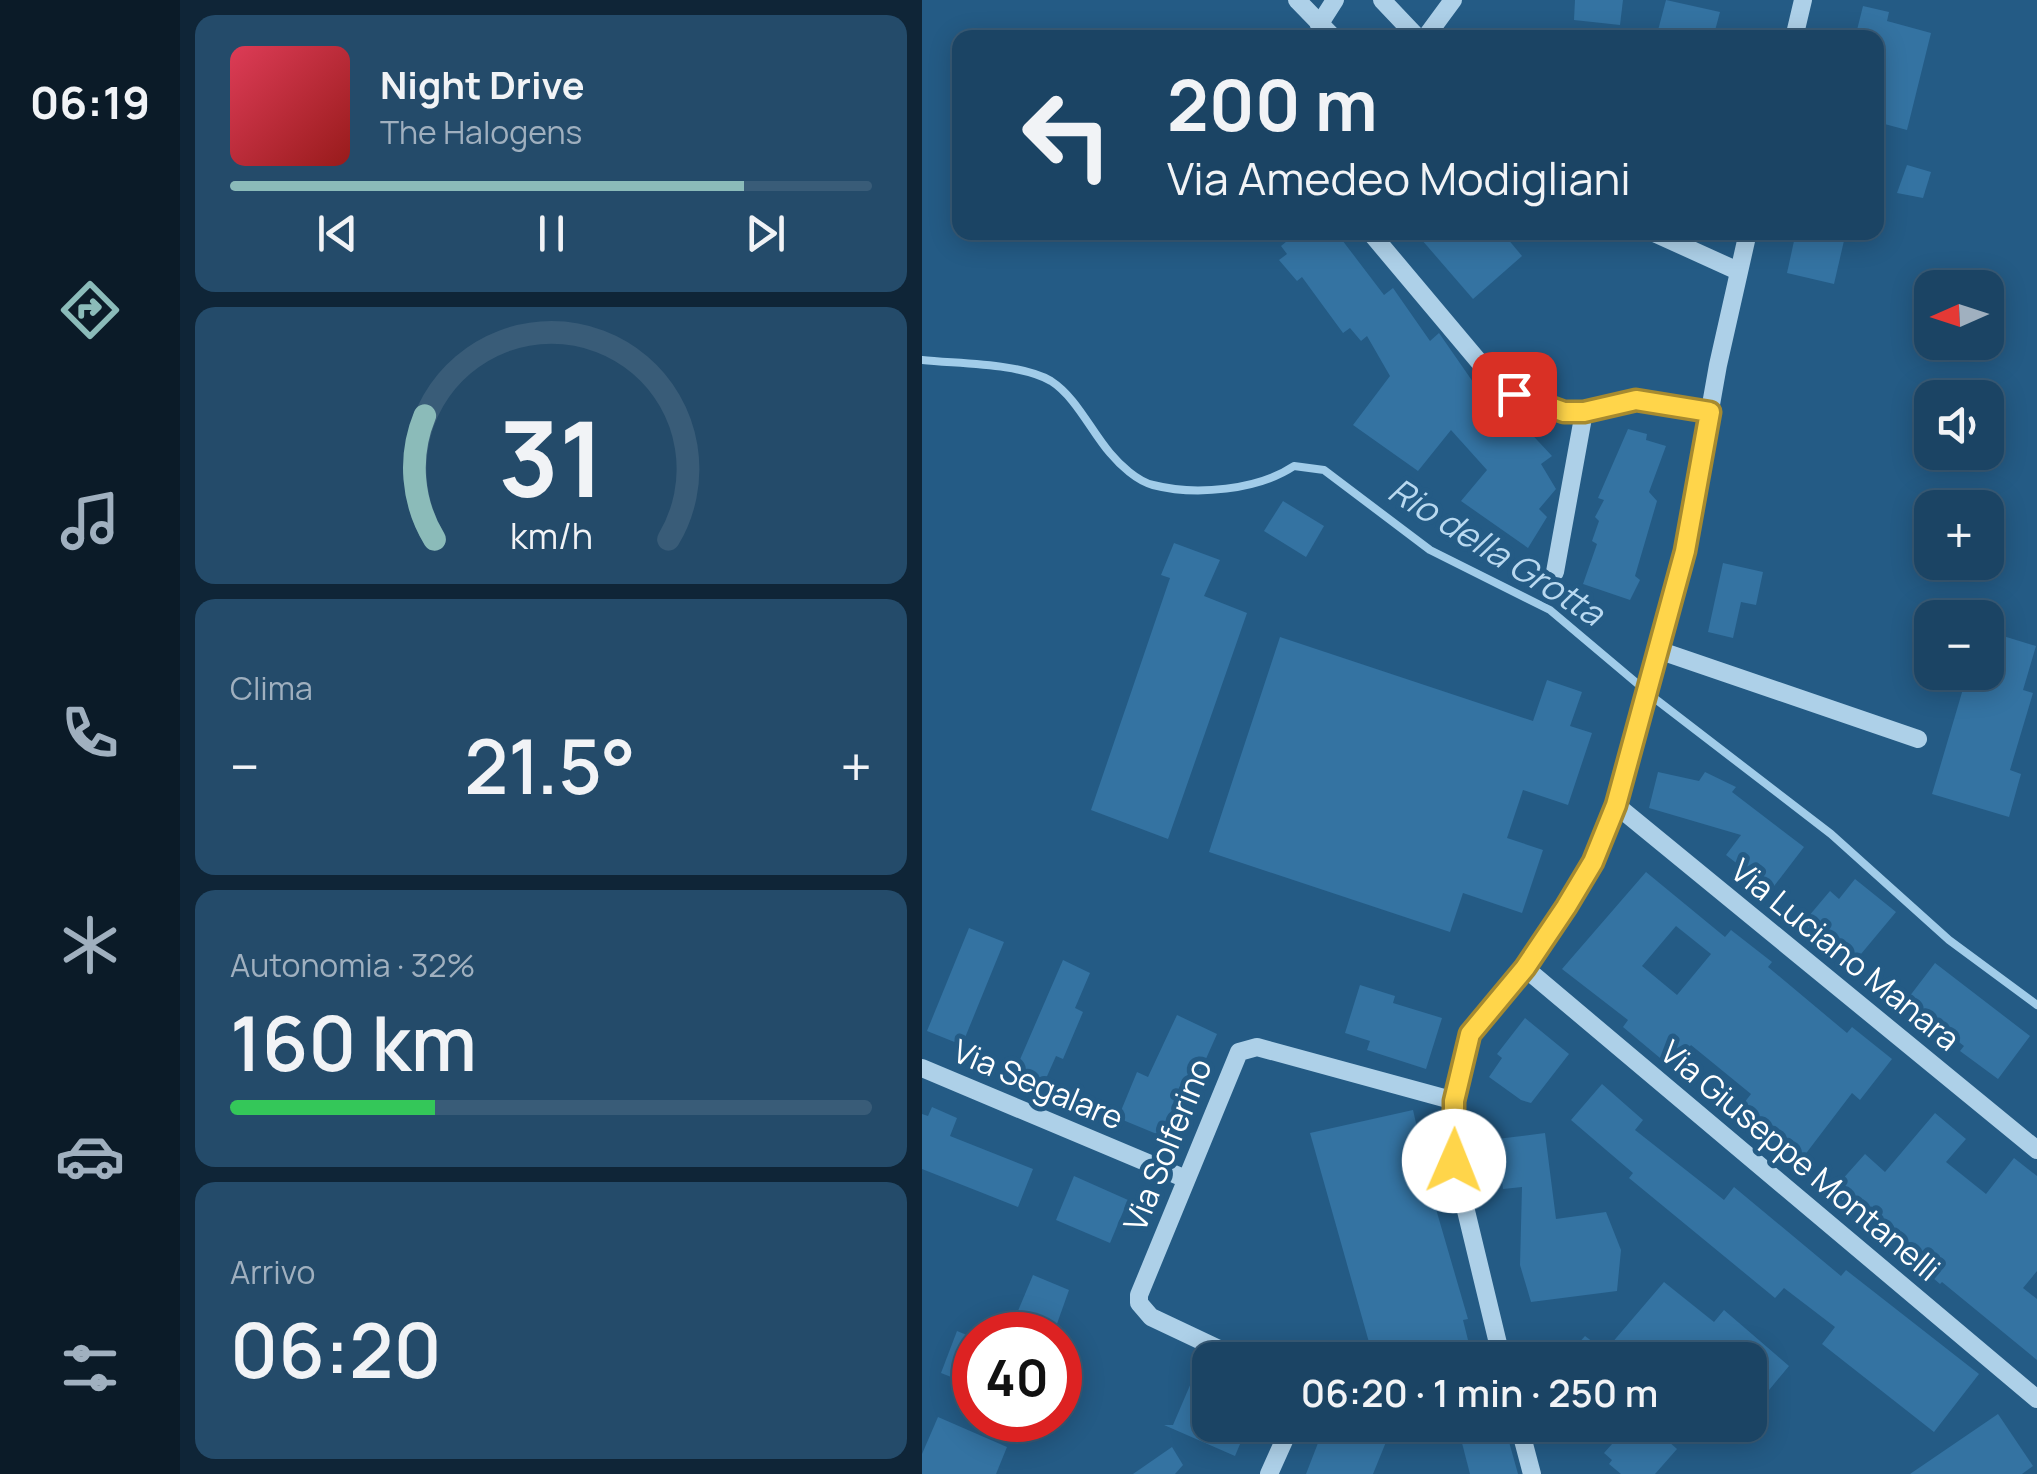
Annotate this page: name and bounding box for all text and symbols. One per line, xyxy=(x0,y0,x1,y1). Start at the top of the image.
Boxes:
text: 200 m xyxy=(1167,56,1378,152)
text: Night Drive xyxy=(380,58,585,110)
icon: left xyxy=(1002,70,1132,200)
text: 06:19 xyxy=(30,71,150,133)
text: The Halogens xyxy=(380,110,582,154)
text: Via Amedeo Modigliani xyxy=(1167,147,1631,209)
icon: previous xyxy=(310,206,365,261)
icon: pause xyxy=(524,206,579,261)
icon: next xyxy=(738,206,793,261)
north arrow xyxy=(1914,270,2004,360)
map controls xyxy=(1914,270,2004,690)
icon: directions xyxy=(55,275,125,345)
pin xyxy=(1472,352,1557,437)
icon: arrive xyxy=(1487,367,1542,422)
button: sound xyxy=(1914,380,2004,470)
text: 31 xyxy=(498,386,604,528)
water label: Rio della Grotta xyxy=(1380,466,1614,637)
icon: music xyxy=(55,486,125,556)
button: + xyxy=(1914,490,2004,580)
text: km/h xyxy=(509,511,593,560)
button: − xyxy=(1914,600,2004,690)
text: Clima xyxy=(230,666,313,710)
icon: phone xyxy=(55,698,125,768)
text: 21.5° xyxy=(464,714,636,817)
text: − xyxy=(230,728,260,804)
text: + xyxy=(840,728,872,804)
street label: Via Luciano Manara xyxy=(1722,848,1969,1060)
icon: climate xyxy=(55,910,125,980)
text: Autonomia · 32% xyxy=(230,943,475,987)
text: 160 km xyxy=(230,991,477,1094)
street label: Via Segalare xyxy=(947,1029,1130,1140)
street label: Via Giuseppe Montanelli xyxy=(1651,1030,1950,1290)
street label: Via Solferino xyxy=(1112,1052,1222,1238)
position arrow xyxy=(1402,1109,1506,1213)
icon: car xyxy=(55,1121,125,1191)
text: Arrivo xyxy=(230,1250,315,1294)
text: 06:20 xyxy=(230,1298,442,1401)
speed limit sign: 40 xyxy=(952,1312,1082,1442)
icon: filters xyxy=(55,1333,125,1403)
text: 06:20 · 1 min · 250 m xyxy=(1301,1366,1658,1418)

